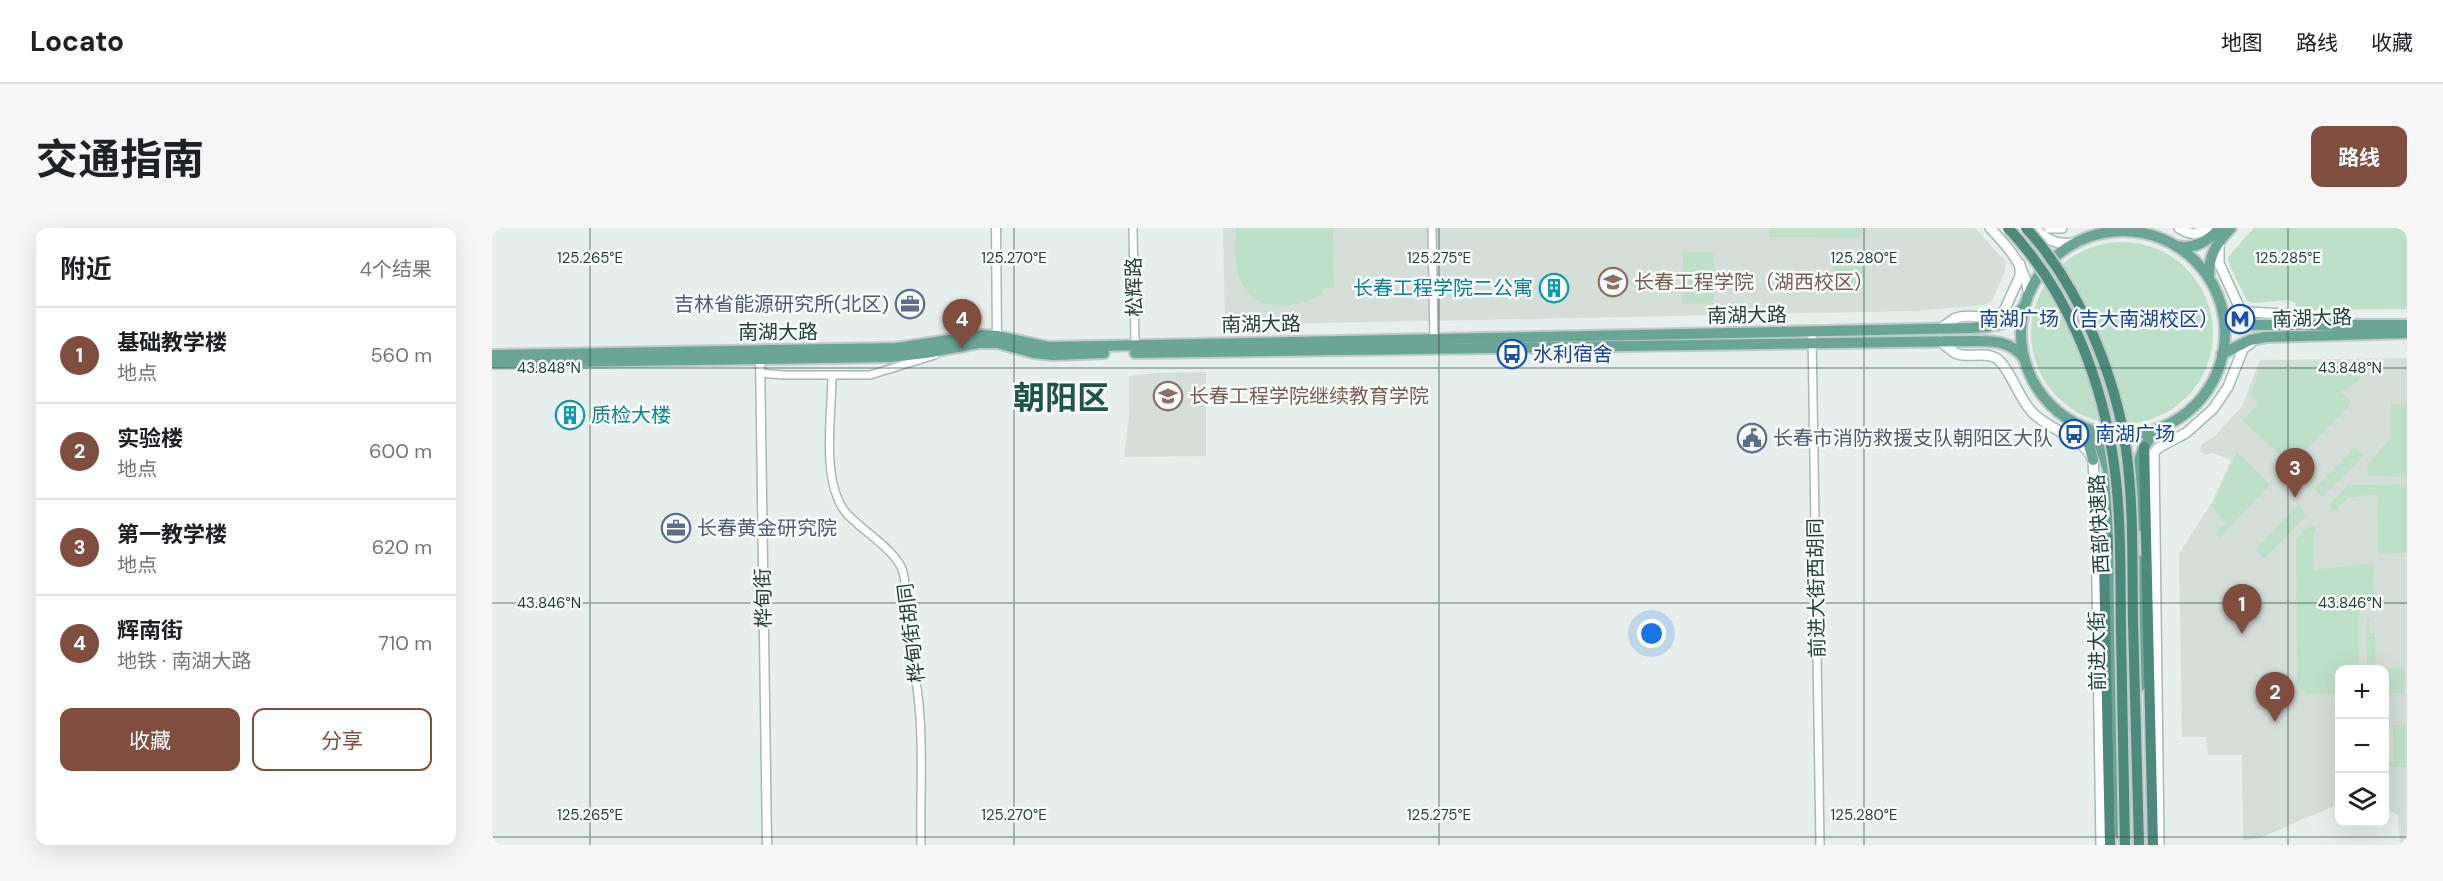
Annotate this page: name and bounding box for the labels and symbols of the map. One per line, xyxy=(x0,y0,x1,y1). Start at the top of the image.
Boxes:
text: 125.265°E xyxy=(557,248,623,268)
text: 125.270°E xyxy=(981,248,1047,268)
text: 125.275°E xyxy=(1407,248,1471,268)
text: 125.280°E xyxy=(1831,248,1897,268)
text: 125.285°E xyxy=(2255,248,2321,268)
street label: 松辉路 xyxy=(1120,257,1148,317)
school or university icon: 长春工程学院（湖西校区） xyxy=(1597,266,1629,298)
place label: 长春工程学院（湖西校区） xyxy=(1634,269,1874,295)
building icon: 长春工程学院二公寓 xyxy=(1538,272,1570,304)
place label: 长春工程学院二公寓 xyxy=(1353,275,1533,301)
office icon: 吉林省能源研究所(北区) xyxy=(894,288,926,320)
place label: 吉林省能源研究所(北区) xyxy=(674,291,889,317)
pin: 4 xyxy=(942,300,982,349)
street label: 南湖大路 xyxy=(1707,301,1787,329)
metro station icon: 南湖广场（吉大南湖校区） xyxy=(2224,303,2256,335)
street label: 南湖大路 xyxy=(2272,304,2352,332)
place label: 南湖广场（吉大南湖校区） xyxy=(1979,306,2219,332)
street label: 南湖大路 xyxy=(1221,310,1301,338)
street label: 南湖大路 xyxy=(738,319,818,345)
bus stop icon: 水利宿舍 xyxy=(1496,338,1528,370)
place label: 水利宿舍 xyxy=(1533,341,1613,367)
text: 43.848°N xyxy=(517,358,581,378)
text: 43.848°N xyxy=(2318,358,2382,378)
district label: 朝阳区 xyxy=(1013,377,1109,419)
school or university icon: 长春工程学院继续教育学院 xyxy=(1152,380,1184,412)
place label: 长春工程学院继续教育学院 xyxy=(1189,383,1429,409)
building icon: 质检大楼 xyxy=(554,399,586,431)
place label: 质检大楼 xyxy=(591,402,671,428)
bus stop icon: 南湖广场 xyxy=(2058,418,2090,450)
place label: 南湖广场 xyxy=(2095,421,2175,447)
public building icon: 长春市消防救援支队朝阳区大队 xyxy=(1736,422,1768,454)
place label: 长春市消防救援支队朝阳区大队 xyxy=(1773,425,2053,451)
pin: 3 xyxy=(2276,448,2314,498)
street label: 西部快速路 xyxy=(2083,473,2115,575)
office icon: 长春黄金研究院 xyxy=(660,512,692,544)
place label: 长春黄金研究院 xyxy=(697,515,837,541)
street label: 前进大街西胡同 xyxy=(1802,518,1830,658)
street label: 桦甸街 xyxy=(749,568,777,628)
street label: 桦甸街胡同 xyxy=(892,582,930,684)
pin: 1 xyxy=(2222,584,2262,634)
text: 43.846°N xyxy=(517,593,581,613)
text: 43.846°N xyxy=(2318,593,2382,613)
street label: 前进大街 xyxy=(2083,611,2111,691)
your location xyxy=(1637,619,1666,648)
pin: 2 xyxy=(2256,672,2294,722)
text: 125.265°E xyxy=(557,805,623,825)
text: 125.270°E xyxy=(981,805,1047,825)
text: 125.275°E xyxy=(1407,805,1471,825)
text: 125.280°E xyxy=(1831,805,1897,825)

